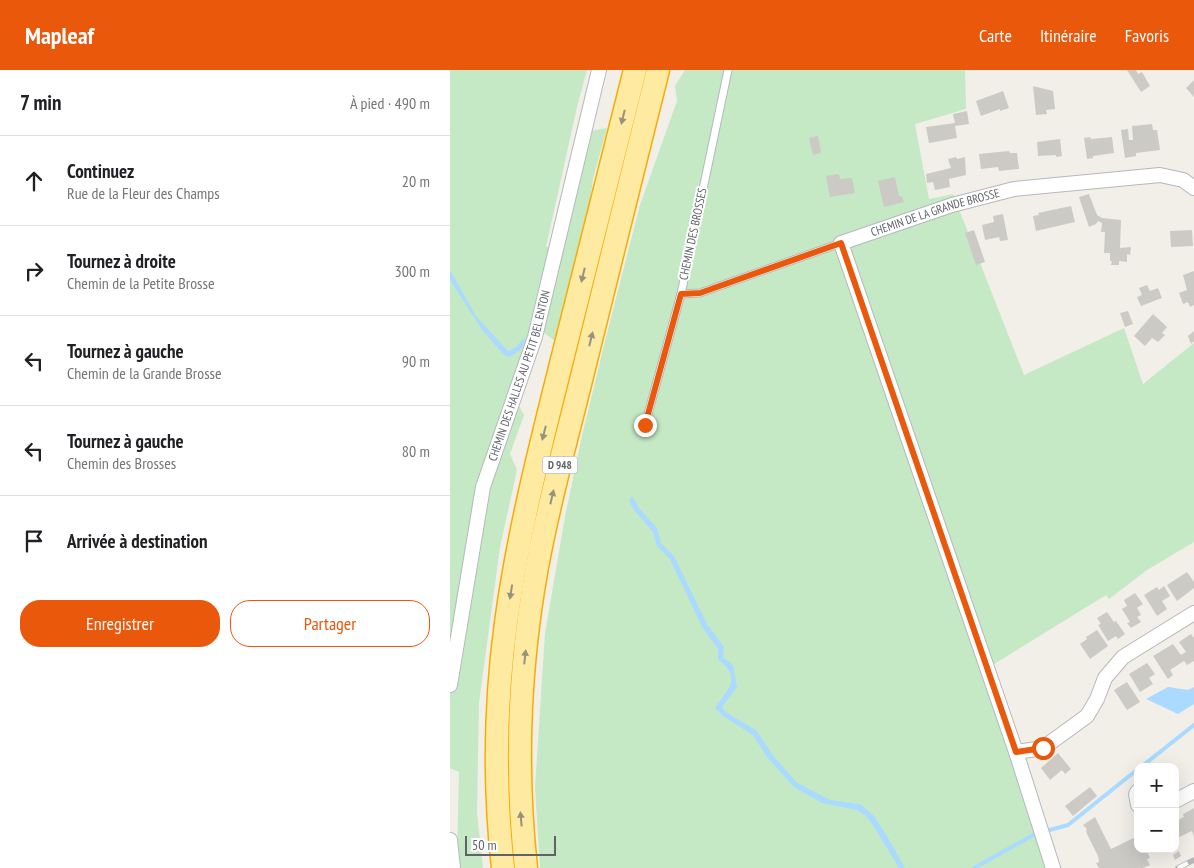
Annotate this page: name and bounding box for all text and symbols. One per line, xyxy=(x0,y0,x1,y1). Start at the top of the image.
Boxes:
text: Mapleaf xyxy=(25,20,94,51)
text: Carte xyxy=(979,24,1012,47)
text: Itinéraire xyxy=(1040,24,1097,47)
text: Favoris xyxy=(1125,24,1169,47)
text: 7 min xyxy=(20,89,62,116)
text: À pied · 490 m xyxy=(350,93,430,113)
one-way arrow xyxy=(619,110,627,125)
text: Continuez xyxy=(67,159,134,183)
icon: ahead xyxy=(20,167,48,195)
text: 20 m xyxy=(402,171,430,191)
text: Rue de la Fleur des Champs xyxy=(67,183,220,203)
street label: CHEMIN DE LA GRANDE BROSSE xyxy=(869,185,1001,239)
street label: CHEMIN DES BROSSES xyxy=(675,186,710,281)
text: Tournez à droite xyxy=(67,249,176,273)
icon: right xyxy=(20,257,48,285)
text: 300 m xyxy=(395,261,430,281)
one-way arrow xyxy=(579,267,587,282)
text: Chemin de la Petite Brosse xyxy=(67,273,215,293)
street label: CHEMIN DES HALLES AU PETIT BEL ENTON xyxy=(485,289,553,463)
one-way arrow xyxy=(587,332,595,347)
text: Tournez à gauche xyxy=(67,339,184,363)
icon: left xyxy=(20,347,48,375)
text: 90 m xyxy=(402,351,430,371)
text: Chemin de la Grande Brosse xyxy=(67,363,222,383)
route end xyxy=(634,414,657,437)
one-way arrow xyxy=(540,425,548,440)
text: Tournez à gauche xyxy=(67,429,184,453)
icon: left xyxy=(20,437,48,465)
text: 80 m xyxy=(402,441,430,461)
text: Chemin des Brosses xyxy=(67,453,176,473)
road number: D 948 xyxy=(542,456,578,474)
one-way arrow xyxy=(548,490,556,505)
icon: arrive xyxy=(20,527,48,555)
text: Arrivée à destination xyxy=(67,529,208,553)
one-way arrow xyxy=(507,584,515,600)
button: Enregistrer xyxy=(20,600,220,647)
button: Partager xyxy=(230,600,430,647)
one-way arrow xyxy=(521,649,529,665)
route start xyxy=(1032,737,1055,760)
map controls xyxy=(1134,763,1179,853)
button: + xyxy=(1134,763,1179,808)
button: − xyxy=(1134,808,1179,853)
one-way arrow xyxy=(517,811,525,827)
scale bar xyxy=(465,833,556,856)
text: 50 m xyxy=(472,836,497,854)

